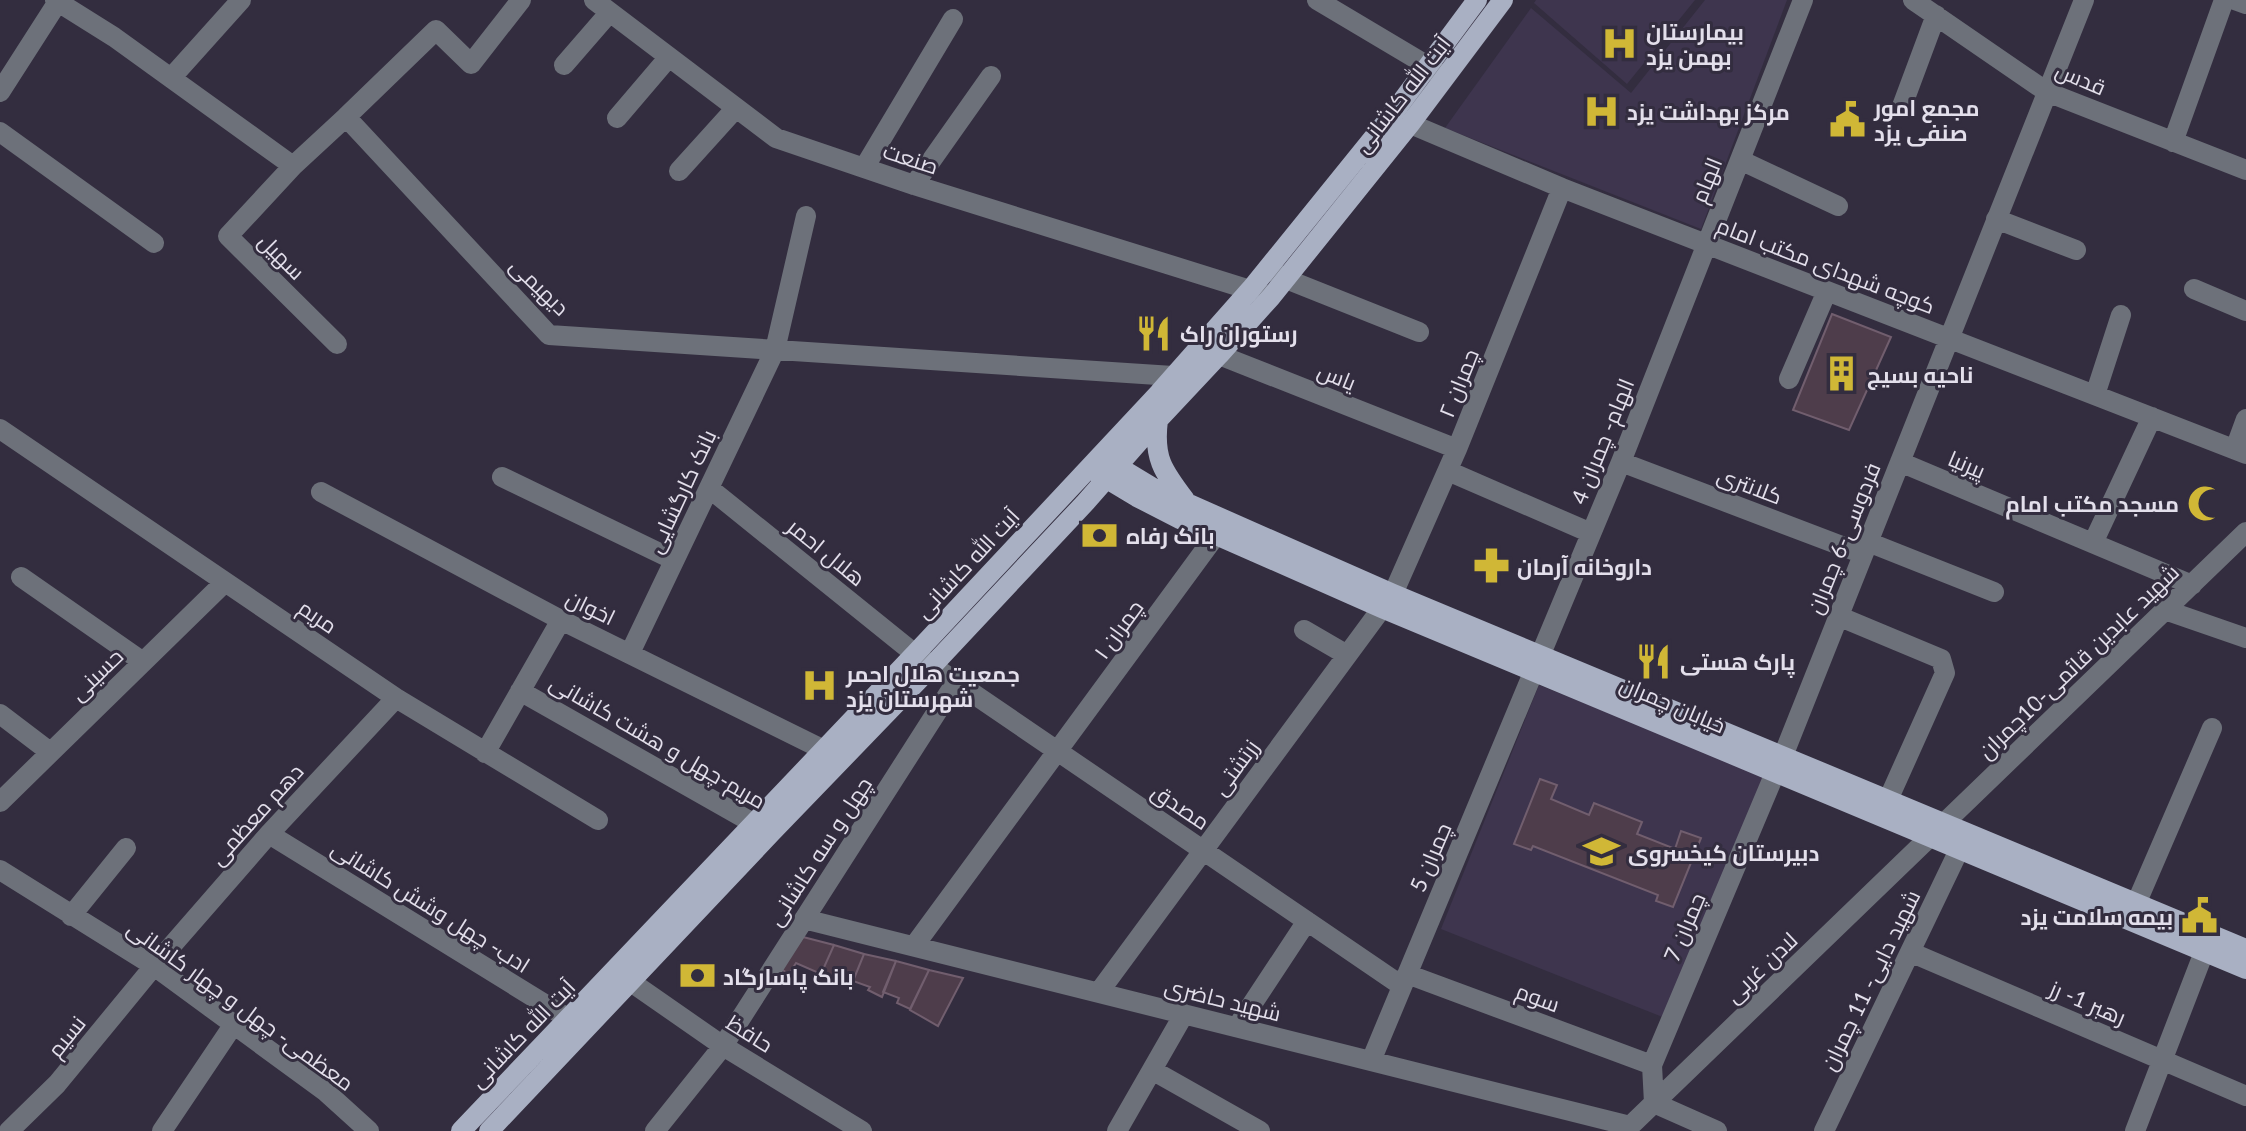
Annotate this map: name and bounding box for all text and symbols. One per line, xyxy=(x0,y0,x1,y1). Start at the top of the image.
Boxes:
place label: بیمارستان بهمن یزد xyxy=(1646,18,1744,71)
hospital icon: بیمارستان بهمن یزد xyxy=(1601,25,1639,63)
street label: آیت الله کاشانی xyxy=(1348,30,1457,158)
street label: قدس xyxy=(2052,55,2110,101)
hospital icon: مرکز بهداشت یزد xyxy=(1582,92,1620,130)
place label: مجمع امور صنفی یزد xyxy=(1873,94,1980,147)
place label: مرکز بهداشت یزد xyxy=(1627,98,1790,126)
public building icon: مجمع امور صنفی یزد xyxy=(1829,101,1867,139)
street label: صنعت xyxy=(880,136,942,180)
street label: الهام xyxy=(1685,153,1730,208)
street label: کوچه شهدای مکتب امام xyxy=(1712,211,1939,322)
street label: سهیل xyxy=(252,227,311,286)
street label: دیهیمی xyxy=(504,251,575,321)
restaurant icon: رستوران راک xyxy=(1135,314,1173,352)
place label: رستوران راک xyxy=(1180,320,1298,348)
street label: چمران ۲ xyxy=(1432,345,1486,422)
building icon: ناحیه بسیج xyxy=(1822,355,1860,393)
street label: یاس xyxy=(1313,356,1360,397)
place label: ناحیه بسیج xyxy=(1867,361,1973,390)
street label: الهام- چمران 4 xyxy=(1565,374,1642,509)
street label: بانک کارگشایی xyxy=(641,425,722,558)
street label: پیرنیا xyxy=(1944,444,1990,486)
street label: فردوسی-6 چمران xyxy=(1800,458,1888,618)
street label: کلانتری xyxy=(1714,460,1786,510)
mosque icon: مسجد مکتب امام xyxy=(2186,484,2224,522)
place label: مسجد مکتب امام xyxy=(2005,490,2179,520)
street label: آیت الله کاشانی xyxy=(909,502,1026,624)
street label: هلال احمر xyxy=(781,511,871,591)
bank icon: بانک رفاه xyxy=(1081,516,1119,554)
place label: بانک رفاه xyxy=(1126,522,1215,549)
pharmacy icon: داروخانه آرمان xyxy=(1472,547,1510,585)
place label: داروخانه آرمان xyxy=(1517,553,1652,581)
street label: شهید عابدین قائمی-10چمران xyxy=(1972,558,2185,765)
street label: اخوان xyxy=(562,584,620,630)
street label: مریم xyxy=(292,593,343,641)
street label: چمران ۱ xyxy=(1087,594,1150,665)
street label: حسینی xyxy=(64,642,129,706)
restaurant icon: پارک هستی xyxy=(1635,642,1673,680)
place label: پارک هستی xyxy=(1680,648,1795,678)
place label: جمعیت هلال احمر شهرستان یزد xyxy=(845,660,1020,713)
hospital icon: جمعیت هلال احمر شهرستان یزد xyxy=(801,667,839,705)
street label: مریم-چهل و هشت کاشانی xyxy=(544,668,771,817)
street label: خیابان چمران xyxy=(1615,670,1730,740)
street label: زرتشتی xyxy=(1206,734,1265,801)
street label: دهم معظمی xyxy=(203,758,311,872)
street label: چهل و سه کاشانی xyxy=(761,771,879,932)
street label: مصدق xyxy=(1147,777,1215,836)
street label: چمران 5 xyxy=(1403,818,1458,896)
school or university icon: دبیرستان کیخسروی xyxy=(1583,833,1621,871)
street label: ادب- چهل وشش کاشانی xyxy=(326,834,535,980)
place label: دبیرستان کیخسروی xyxy=(1628,839,1819,867)
street label: شهید دایی- 11 چمران xyxy=(1815,885,1927,1076)
street label: چمران 7 xyxy=(1657,888,1712,966)
public building icon: بيمه سلامت يزد xyxy=(2180,897,2218,935)
place label: بيمه سلامت يزد xyxy=(2021,903,2173,931)
street label: معظمی- چهل و چهار کاشانی xyxy=(121,914,359,1098)
street label: لادن غربی xyxy=(1719,926,1803,1009)
bank icon: بانک پاسارگاد xyxy=(678,957,716,995)
place label: بانک پاسارگاد xyxy=(723,963,854,993)
street label: شهید حاضری xyxy=(1162,972,1284,1027)
street label: آیت الله کاشانی xyxy=(464,973,581,1094)
street label: رهبر 1- رز xyxy=(2044,973,2130,1030)
street label: سوم xyxy=(1511,977,1564,1020)
street label: حافظ xyxy=(722,1008,778,1058)
street label: نسیم xyxy=(41,1010,93,1064)

